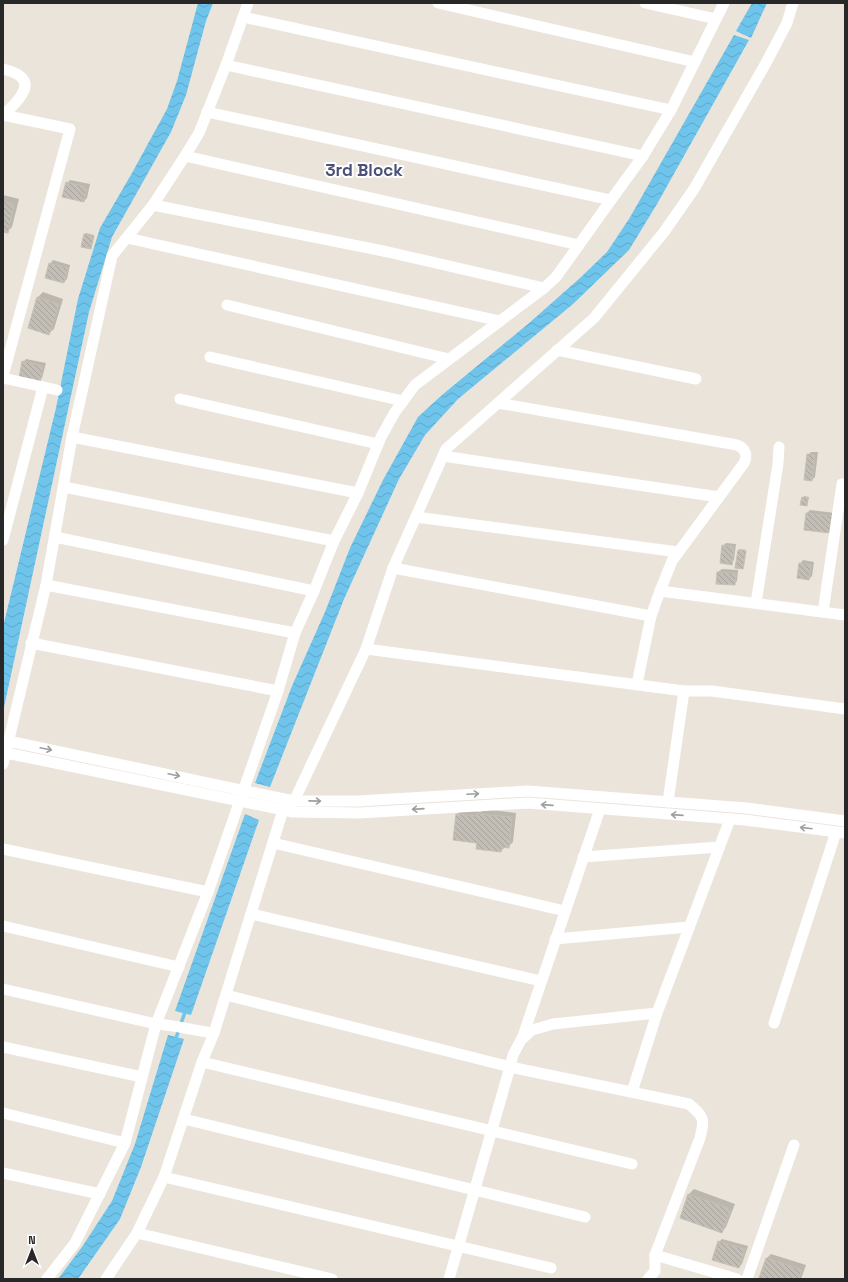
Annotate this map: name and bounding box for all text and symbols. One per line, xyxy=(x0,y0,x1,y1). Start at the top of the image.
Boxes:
district label: 3rd Block xyxy=(325,159,403,181)
one-way arrow xyxy=(39,745,52,753)
one-way arrow xyxy=(167,772,180,780)
one-way arrow xyxy=(466,790,479,798)
one-way arrow xyxy=(308,797,321,805)
one-way arrow xyxy=(541,801,554,808)
one-way arrow xyxy=(412,806,425,813)
one-way arrow xyxy=(671,811,684,818)
one-way arrow xyxy=(800,824,813,832)
north arrow xyxy=(12,1230,52,1270)
text: N xyxy=(28,1233,36,1247)

